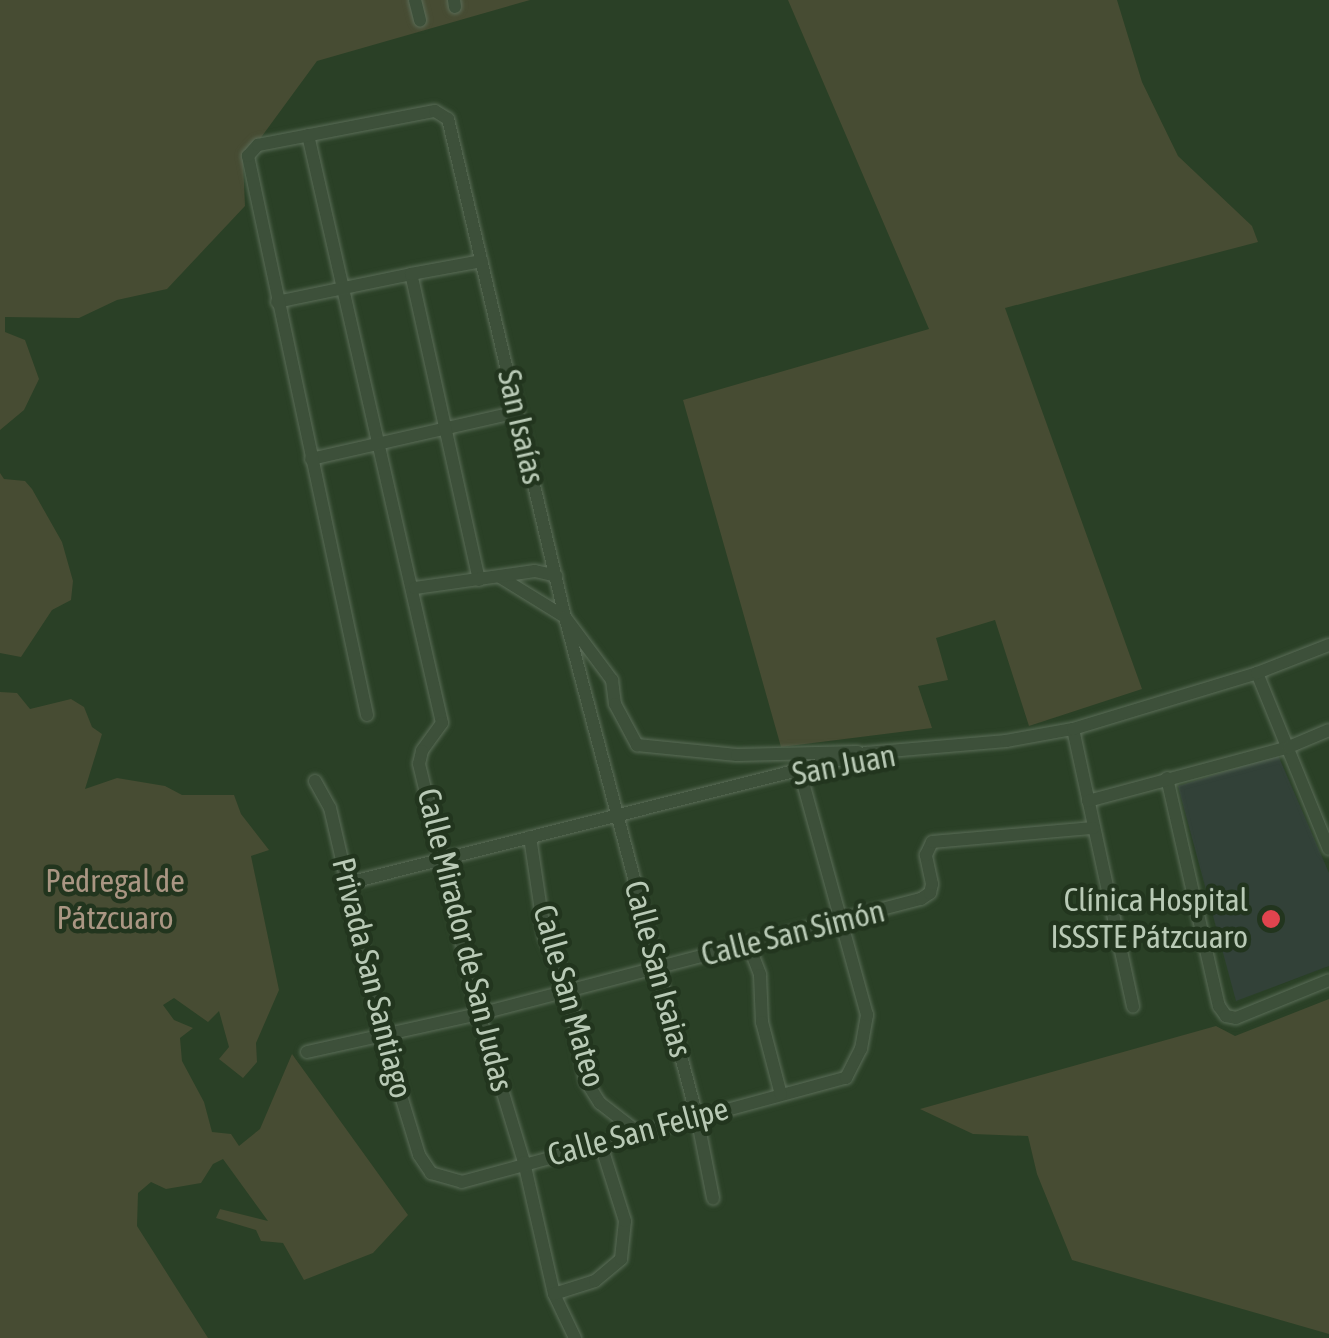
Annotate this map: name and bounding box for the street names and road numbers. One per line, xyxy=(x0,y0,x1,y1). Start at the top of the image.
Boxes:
street label: San Isaías xyxy=(489,366,553,488)
street label: San Juan xyxy=(789,736,899,794)
street label: Calle Mirador de San Judas xyxy=(409,785,521,1095)
street label: Privada San Santiago xyxy=(324,854,420,1102)
street label: Calle San Isaias xyxy=(616,877,700,1061)
street label: Calle San Simón xyxy=(697,892,889,974)
street label: Calle San Mateo xyxy=(525,901,613,1091)
street label: Calle San Felipe xyxy=(544,1089,732,1175)

